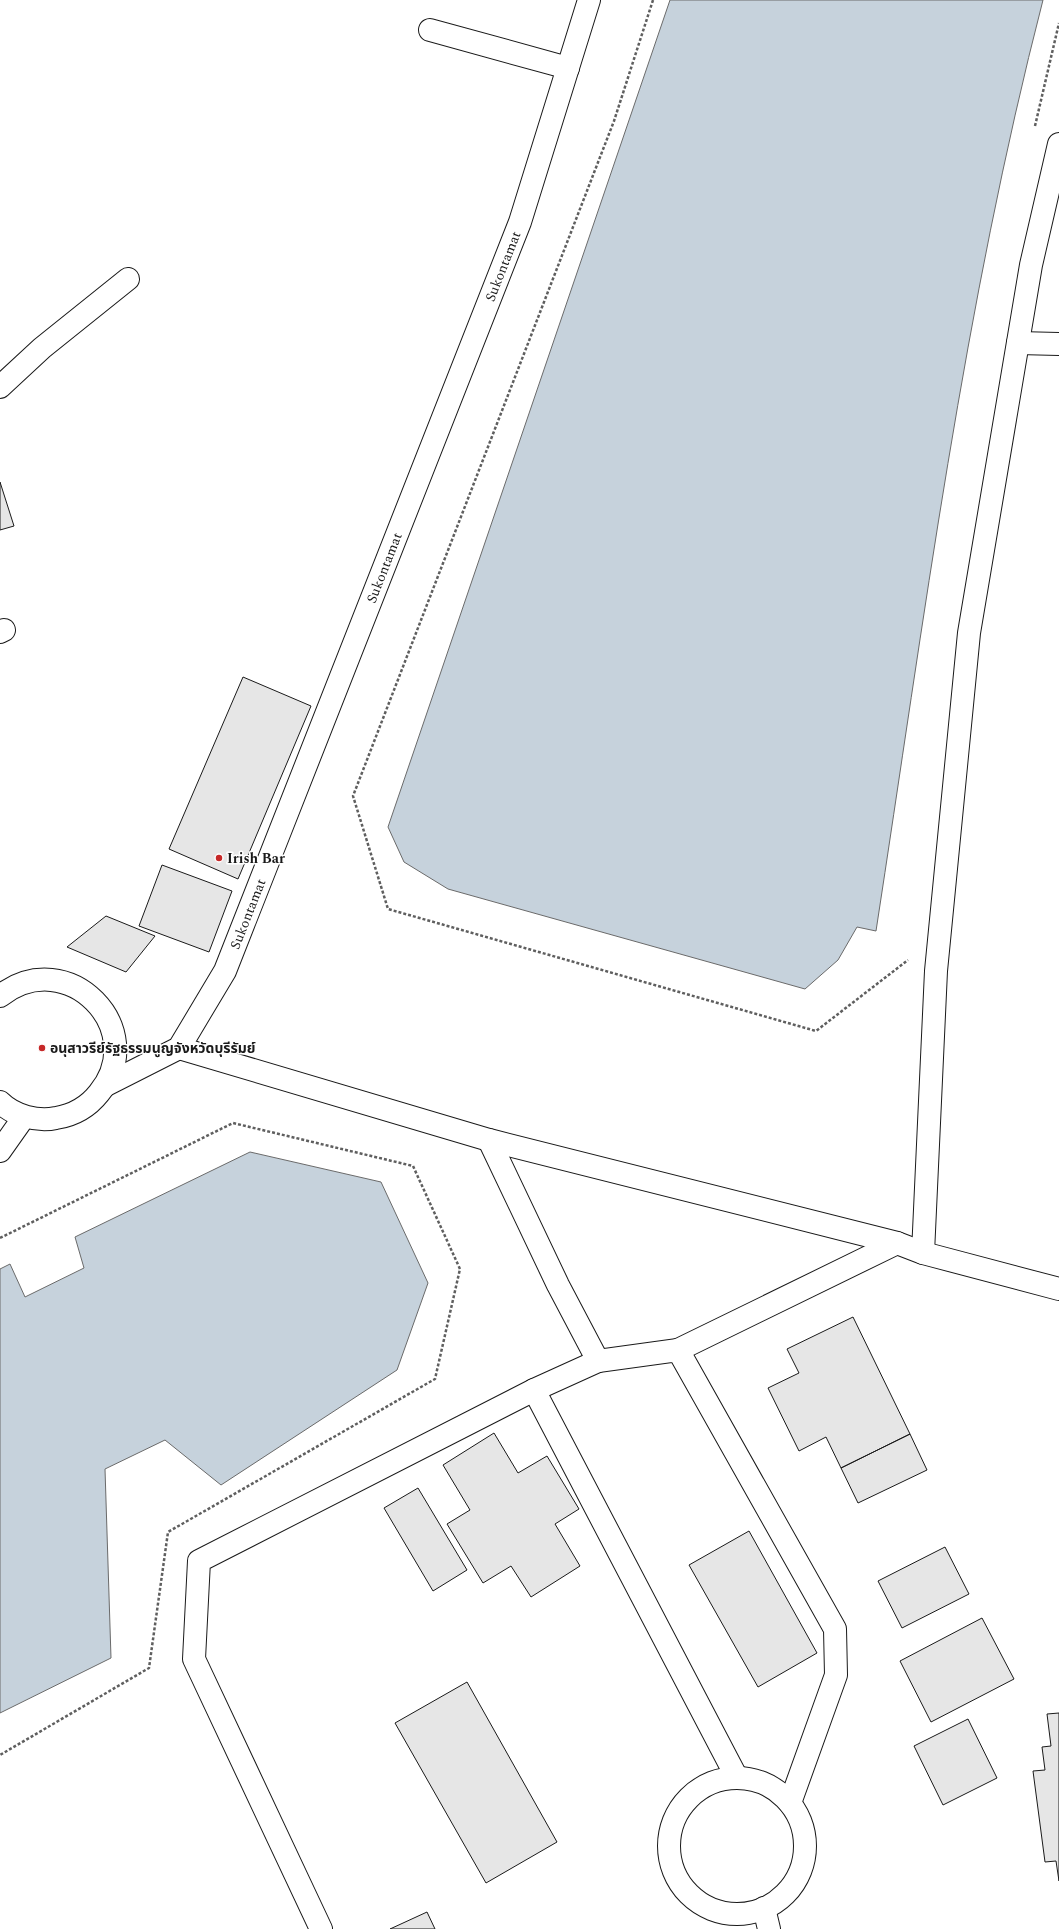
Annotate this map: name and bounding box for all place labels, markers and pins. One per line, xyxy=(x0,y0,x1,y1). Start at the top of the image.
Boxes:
place label: Irish Bar xyxy=(227,848,285,869)
marker: Irish Bar xyxy=(214,853,224,863)
place label: อนุสาวรีย์รัฐธรรมนูญจังหวัดบุรีรัมย์ xyxy=(50,1038,256,1059)
marker: อนุสาวรีย์รัฐธรรมนูญจังหวัดบุรีรัมย์ xyxy=(37,1043,47,1053)

